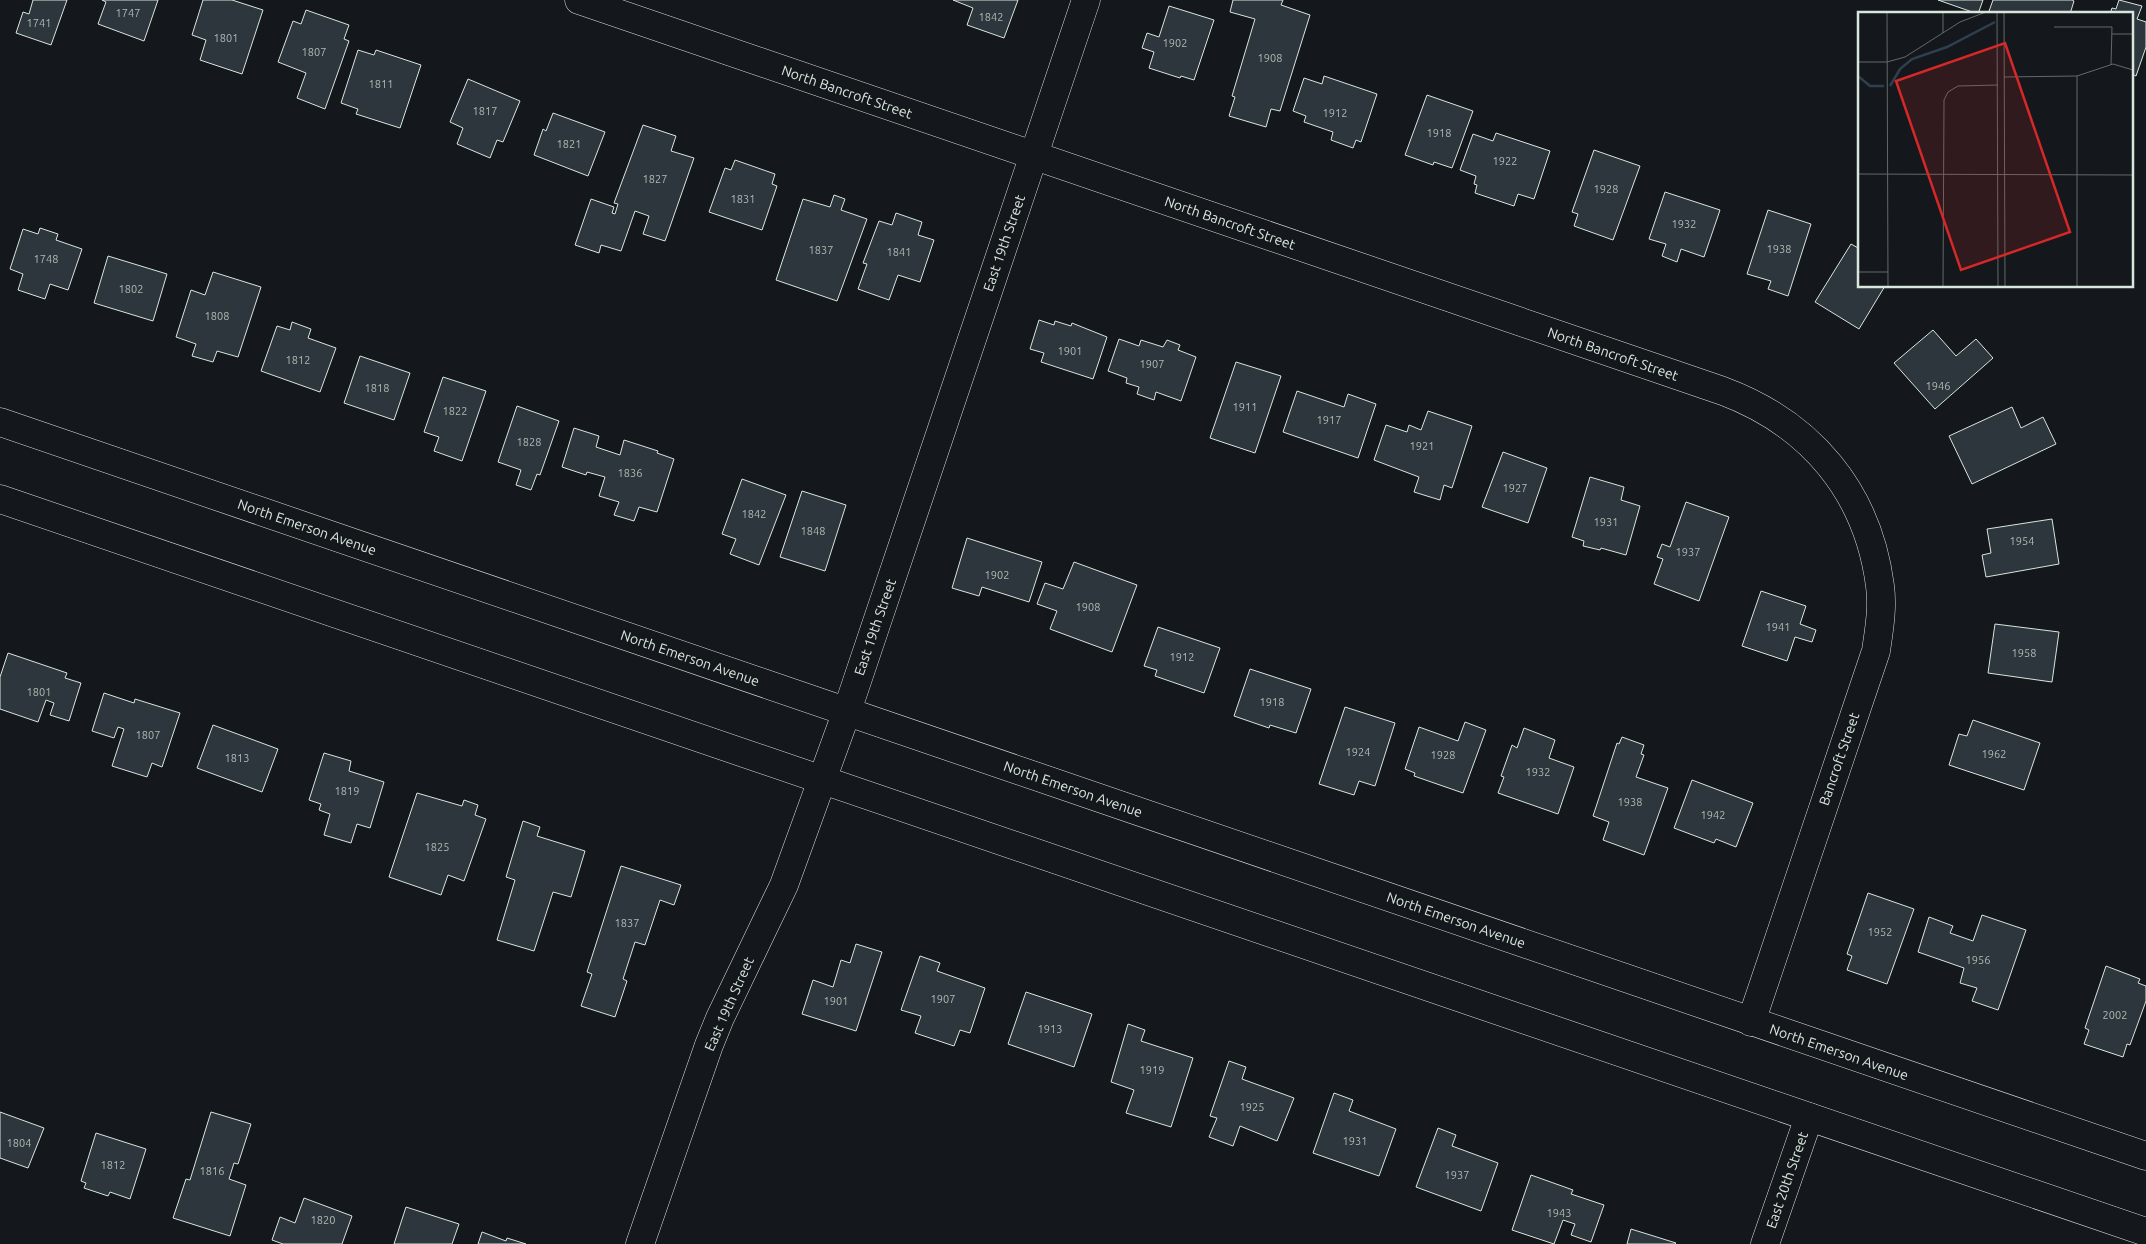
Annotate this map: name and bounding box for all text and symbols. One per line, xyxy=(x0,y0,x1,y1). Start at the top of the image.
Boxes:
house number: 1747 xyxy=(116,7,140,19)
house number: 1842 xyxy=(979,11,1003,23)
inset map xyxy=(1858,12,2134,288)
house number: 1741 xyxy=(27,17,51,29)
house number: 1801 xyxy=(214,32,238,44)
house number: 1902 xyxy=(1163,37,1187,49)
house number: 1807 xyxy=(302,46,326,58)
house number: 1908 xyxy=(1258,52,1282,64)
street label: North Bancroft Street xyxy=(779,62,915,122)
house number: 1811 xyxy=(369,78,393,90)
house number: 1817 xyxy=(473,105,497,117)
house number: 1912 xyxy=(1323,107,1347,119)
house number: 1918 xyxy=(1427,127,1451,139)
house number: 1821 xyxy=(557,138,581,150)
house number: 1922 xyxy=(1493,155,1517,167)
house number: 1827 xyxy=(643,173,667,185)
house number: 1928 xyxy=(1594,183,1618,195)
street label: East 19th Street xyxy=(980,192,1028,294)
house number: 1831 xyxy=(731,193,755,205)
street label: North Bancroft Street xyxy=(1162,193,1298,253)
house number: 1932 xyxy=(1672,218,1696,230)
house number: 1938 xyxy=(1767,243,1791,255)
house number: 1837 xyxy=(809,244,833,256)
house number: 1841 xyxy=(887,246,911,258)
house number: 1748 xyxy=(34,253,58,265)
house number: 1802 xyxy=(119,283,143,295)
house number: 1808 xyxy=(205,310,229,322)
street label: North Bancroft Street xyxy=(1545,324,1681,384)
house number: 1901 xyxy=(1058,345,1082,357)
house number: 1812 xyxy=(286,354,310,366)
house number: 1907 xyxy=(1140,358,1164,370)
house number: 1946 xyxy=(1926,380,1950,392)
house number: 1818 xyxy=(365,382,389,394)
house number: 1911 xyxy=(1233,401,1257,413)
house number: 1822 xyxy=(443,405,467,417)
house number: 1917 xyxy=(1317,414,1341,426)
house number: 1828 xyxy=(517,436,541,448)
house number: 1921 xyxy=(1410,440,1434,452)
house number: 1836 xyxy=(618,467,642,479)
house number: 1927 xyxy=(1503,482,1527,494)
street label: North Emerson Avenue xyxy=(235,496,379,558)
house number: 1842 xyxy=(742,508,766,520)
house number: 1931 xyxy=(1594,516,1618,528)
house number: 1848 xyxy=(801,525,825,537)
house number: 1954 xyxy=(2010,535,2034,547)
house number: 1937 xyxy=(1676,546,1700,558)
house number: 1902 xyxy=(985,569,1009,581)
street label: East 19th Street xyxy=(851,576,899,678)
house number: 1908 xyxy=(1076,601,1100,613)
house number: 1941 xyxy=(1766,621,1790,633)
street label: North Emerson Avenue xyxy=(618,627,762,689)
house number: 1958 xyxy=(2012,647,2036,659)
house number: 1912 xyxy=(1170,651,1194,663)
house number: 1801 xyxy=(27,686,51,698)
house number: 1918 xyxy=(1260,696,1284,708)
street label: Bancroft Street xyxy=(1816,710,1863,808)
house number: 1807 xyxy=(136,729,160,741)
house number: 1924 xyxy=(1346,746,1370,758)
house number: 1962 xyxy=(1982,748,2006,760)
house number: 1928 xyxy=(1431,749,1455,761)
house number: 1813 xyxy=(225,752,249,764)
street label: North Emerson Avenue xyxy=(1001,758,1145,820)
house number: 1932 xyxy=(1526,766,1550,778)
house number: 1819 xyxy=(335,785,359,797)
house number: 1938 xyxy=(1618,796,1642,808)
house number: 1942 xyxy=(1701,809,1725,821)
house number: 1825 xyxy=(425,841,449,853)
street label: North Emerson Avenue xyxy=(1384,889,1528,951)
house number: 1837 xyxy=(615,917,639,929)
house number: 1952 xyxy=(1868,926,1892,938)
street label: East 19th Street xyxy=(701,954,757,1054)
house number: 1956 xyxy=(1966,954,1990,966)
house number: 1907 xyxy=(931,993,955,1005)
house number: 1901 xyxy=(824,995,848,1007)
house number: 2002 xyxy=(2103,1009,2127,1021)
street label: North Emerson Avenue xyxy=(1767,1021,1911,1083)
house number: 1913 xyxy=(1038,1023,1062,1035)
house number: 1919 xyxy=(1140,1064,1164,1076)
house number: 1925 xyxy=(1240,1101,1264,1113)
street label: East 20th Street xyxy=(1763,1129,1811,1231)
house number: 1931 xyxy=(1343,1135,1367,1147)
house number: 1804 xyxy=(7,1137,31,1149)
house number: 1812 xyxy=(101,1159,125,1171)
house number: 1816 xyxy=(200,1165,224,1177)
house number: 1937 xyxy=(1445,1169,1469,1181)
house number: 1943 xyxy=(1547,1207,1571,1219)
house number: 1820 xyxy=(311,1214,335,1226)

